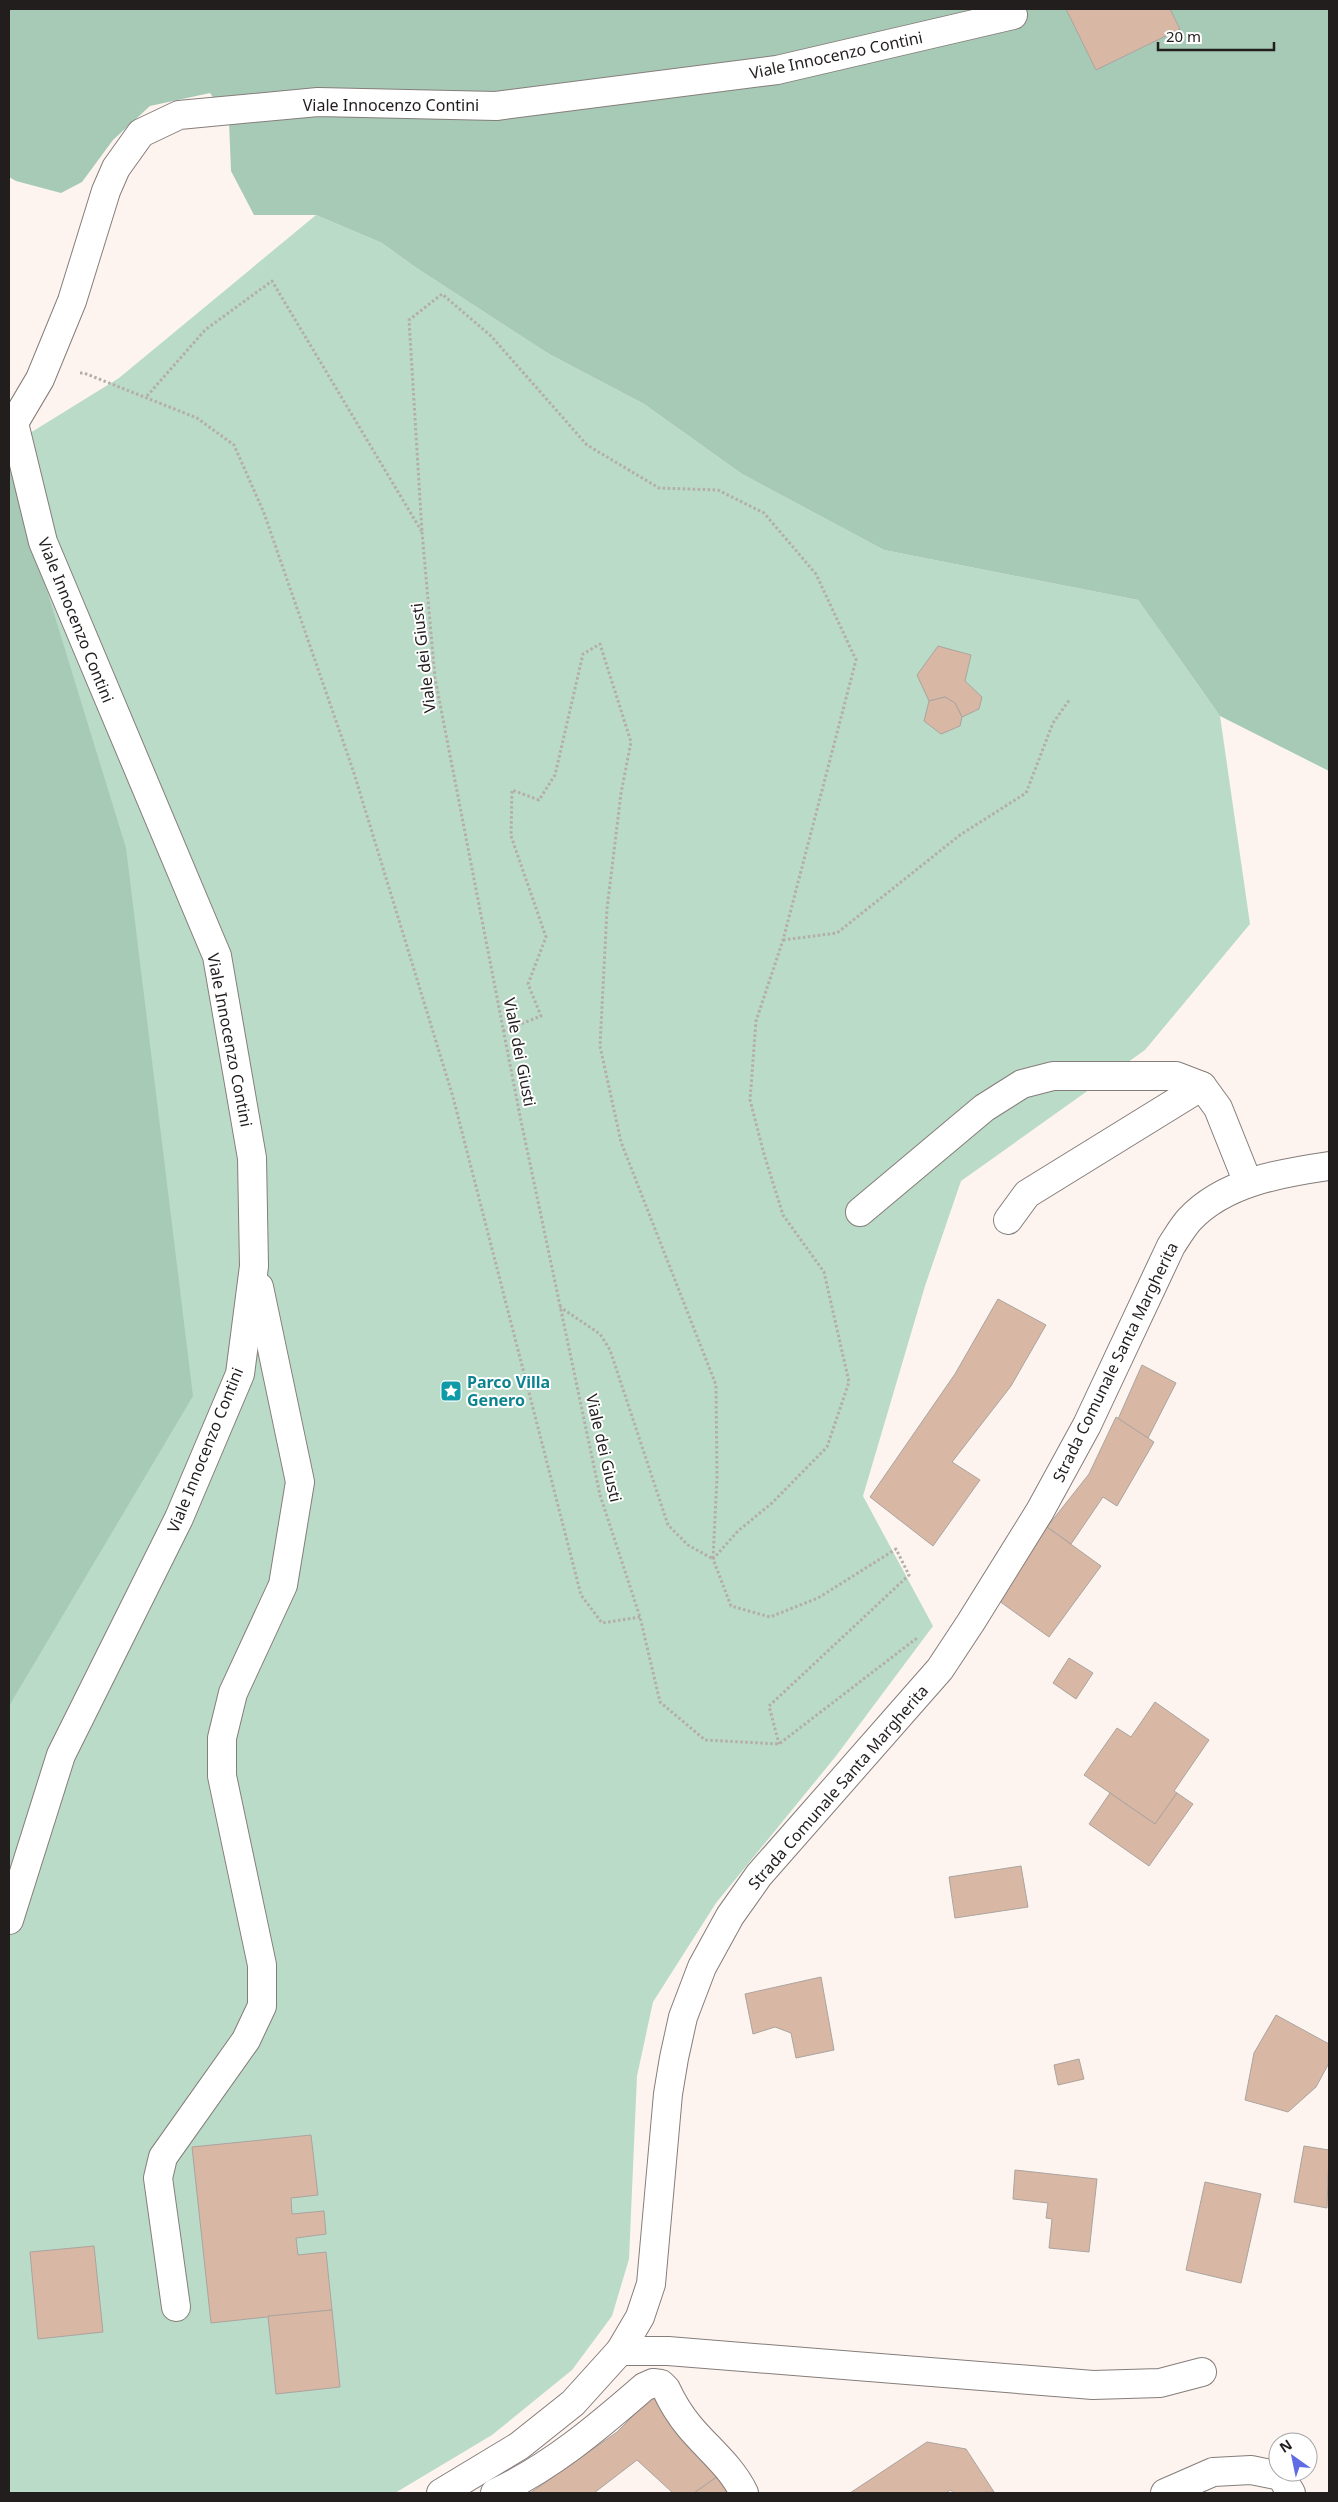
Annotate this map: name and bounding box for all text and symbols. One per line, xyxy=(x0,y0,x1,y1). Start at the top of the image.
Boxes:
scale bar xyxy=(1158,20,1274,52)
street label: Viale Innocenzo Contini xyxy=(747,26,925,84)
text: 20 m xyxy=(1166,26,1201,46)
street label: Viale Innocenzo Contini xyxy=(303,94,479,116)
street label: Viale Innocenzo Contini xyxy=(33,534,119,706)
street label: Viale dei Giusti xyxy=(405,602,441,714)
street label: Viale Innocenzo Contini xyxy=(202,951,258,1129)
street label: Viale dei Giusti xyxy=(499,996,541,1108)
street label: Strada Comunale Santa Margherita xyxy=(1047,1238,1183,1486)
street label: Viale Innocenzo Contini xyxy=(162,1364,248,1536)
place label: Parco Villa Genero xyxy=(467,1371,550,1411)
place icon: Parco Villa Genero xyxy=(439,1379,463,1403)
street label: Viale dei Giusti xyxy=(581,1392,627,1504)
street label: Strada Comunale Santa Margherita xyxy=(743,1680,933,1894)
north arrow xyxy=(1268,2432,1318,2482)
text: N xyxy=(1276,2435,1296,2457)

